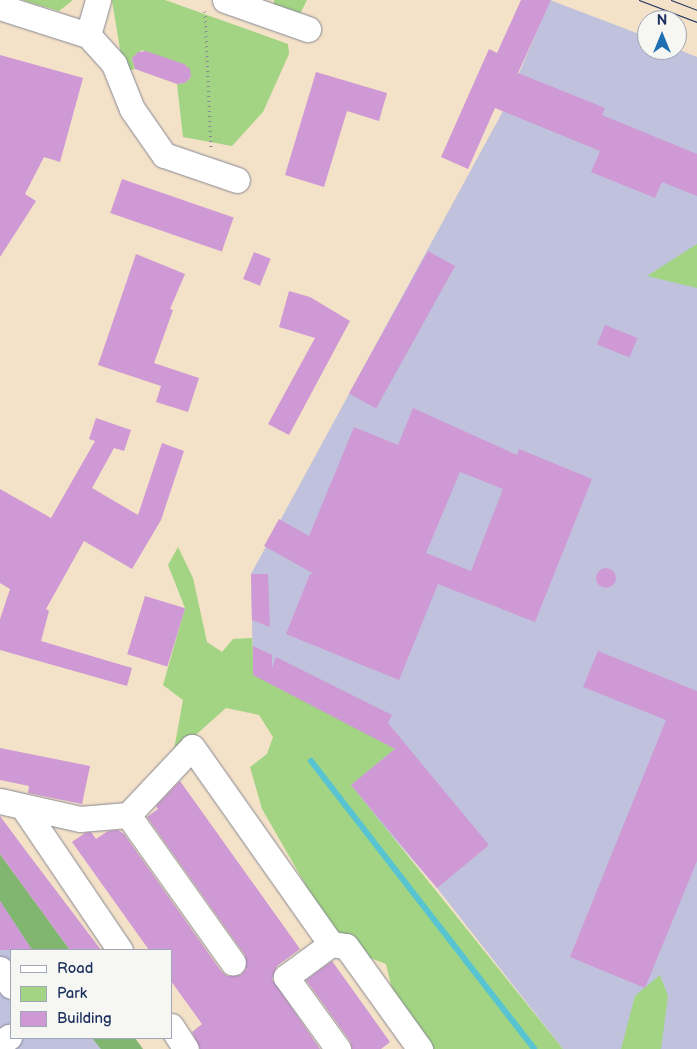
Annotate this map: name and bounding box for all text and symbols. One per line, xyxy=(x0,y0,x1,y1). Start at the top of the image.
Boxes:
north arrow xyxy=(637,10,687,60)
text: N xyxy=(657,12,667,29)
legend xyxy=(10,949,172,1039)
text: Road xyxy=(57,959,93,978)
text: Park xyxy=(57,984,87,1003)
text: Building xyxy=(57,1009,112,1028)

